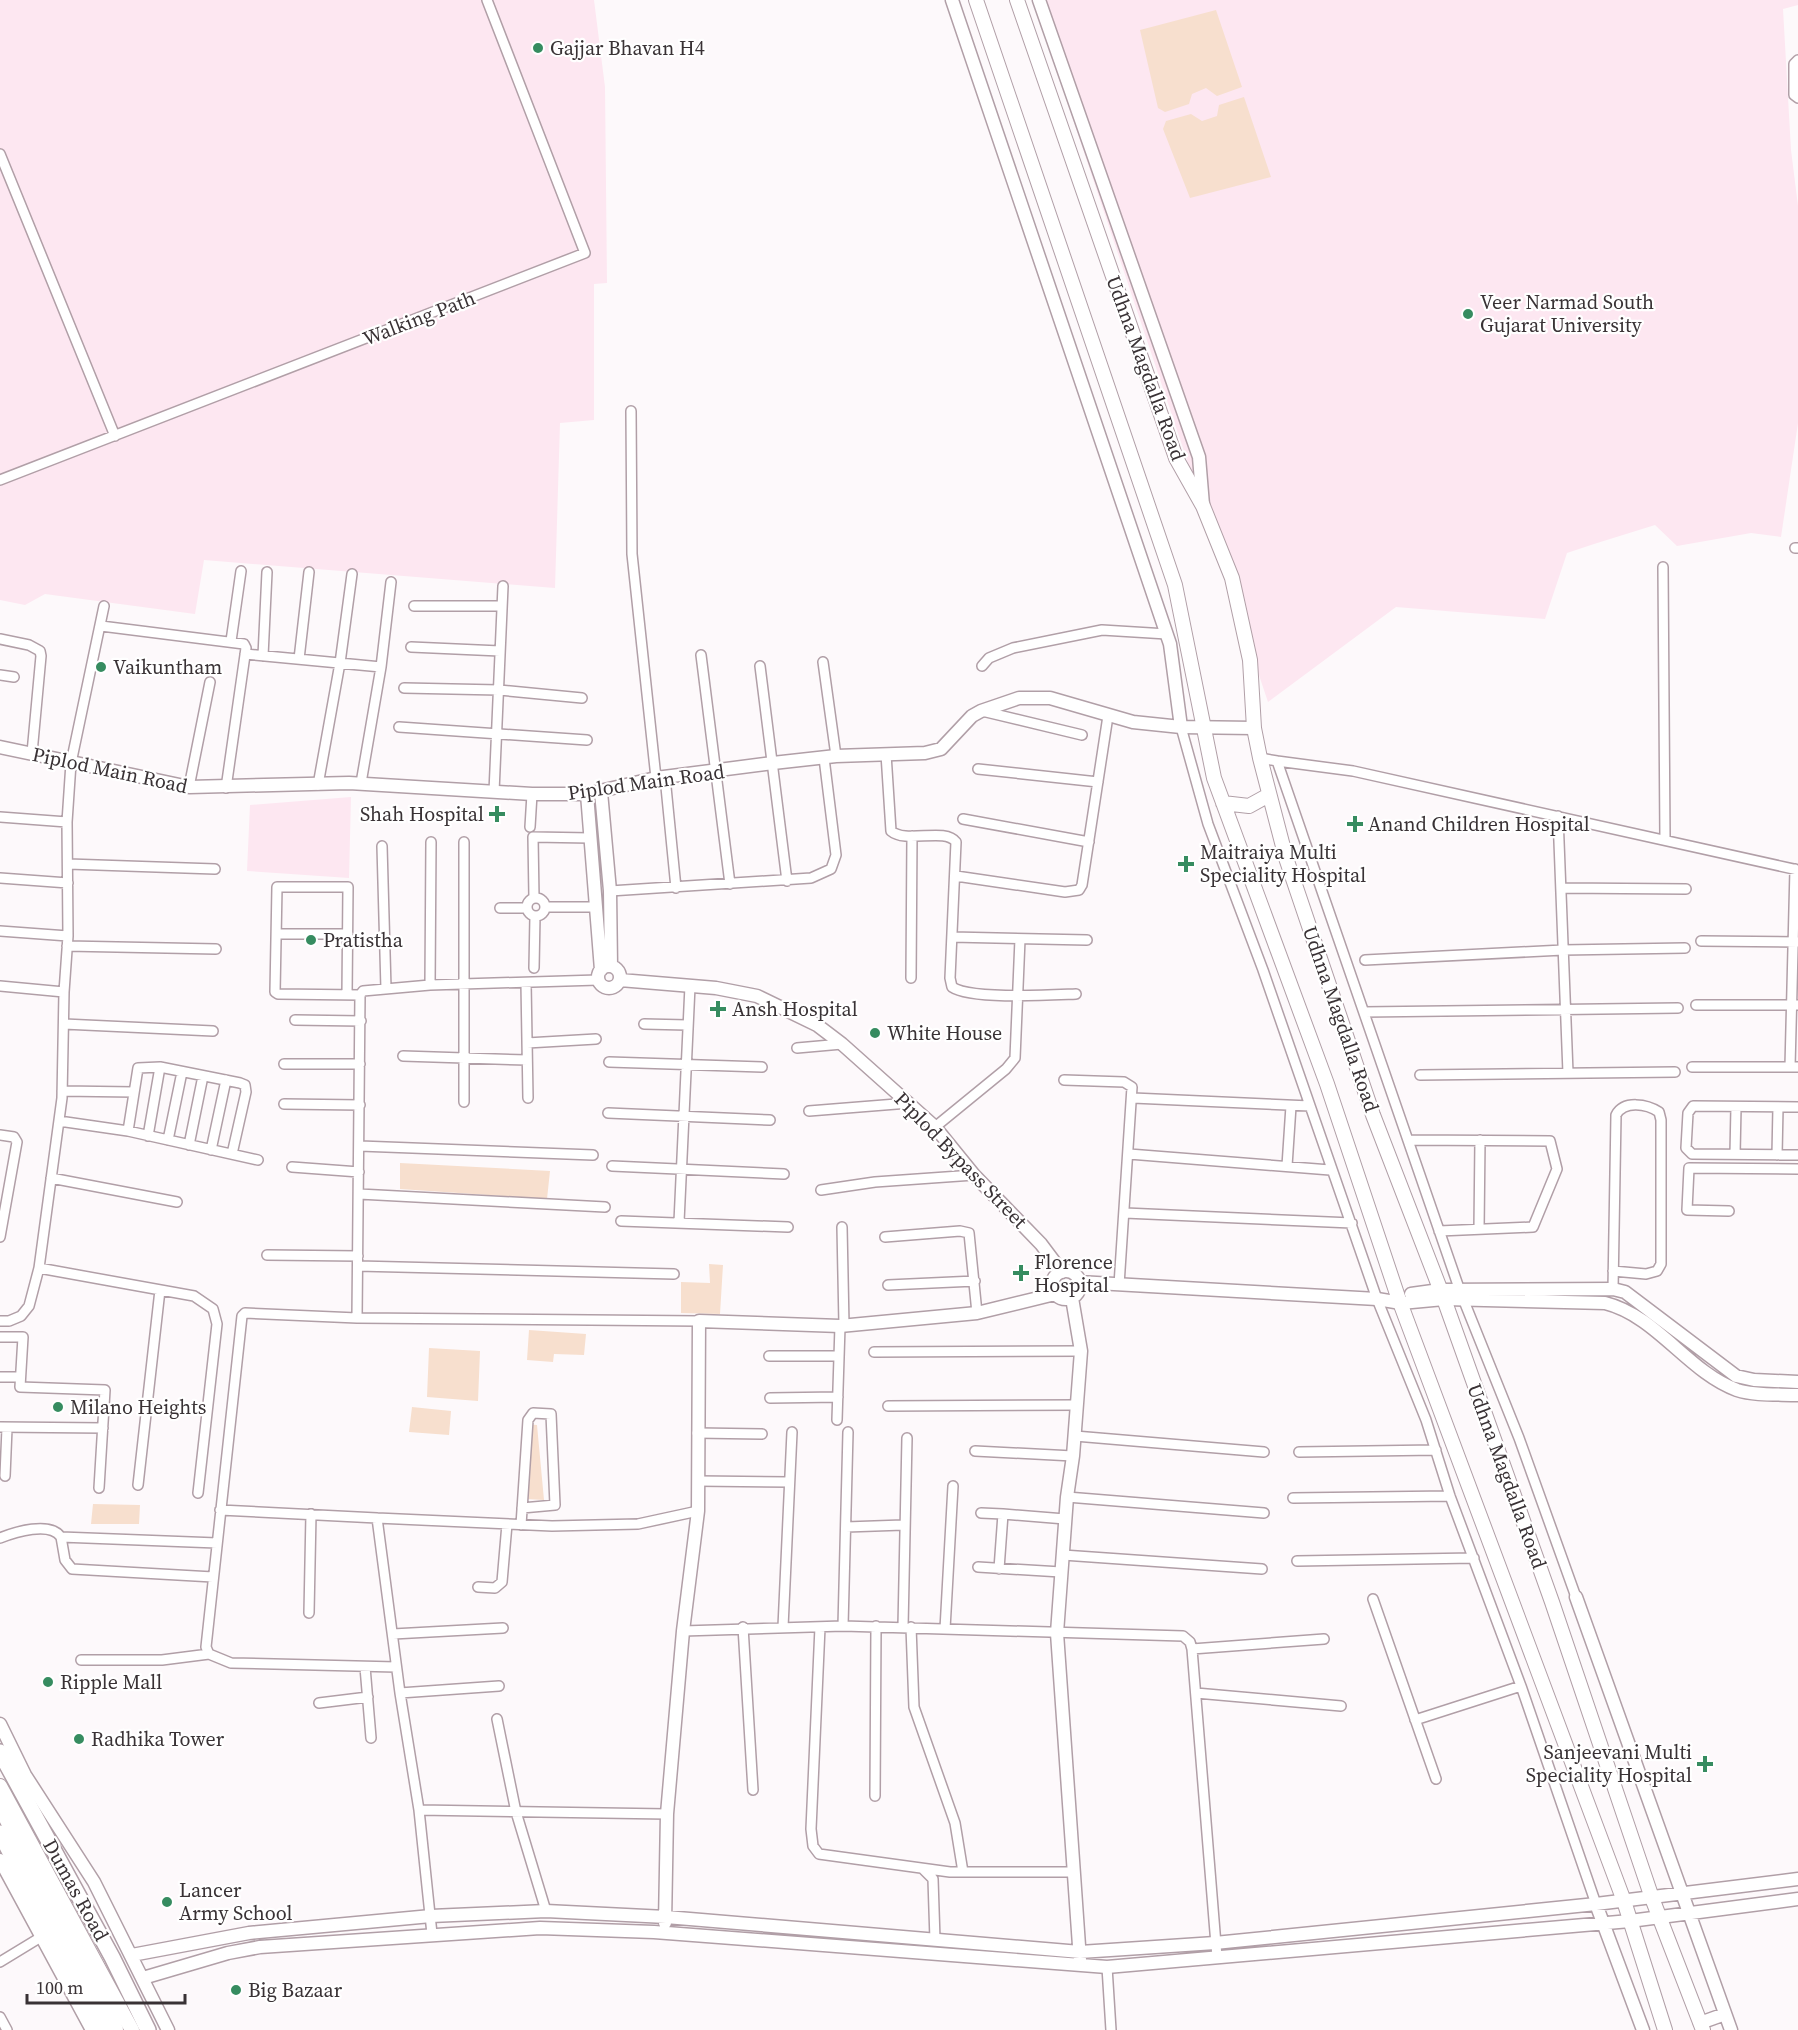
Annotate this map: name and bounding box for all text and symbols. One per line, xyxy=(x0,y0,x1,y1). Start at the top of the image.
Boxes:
place label: Gajjar Bhavan H4 xyxy=(550,34,705,62)
marker: Gajjar Bhavan H4 xyxy=(531,41,545,55)
street label: Udhna Magdalla Road xyxy=(1099,271,1193,465)
street label: Walking Path xyxy=(359,284,479,352)
place label: Veer Narmad South Gujarat University xyxy=(1480,288,1654,339)
marker: Veer Narmad South Gujarat University xyxy=(1461,307,1475,321)
place label: Vaikuntham xyxy=(113,653,222,681)
marker: Vaikuntham xyxy=(94,660,108,674)
street label: Piplod Main Road xyxy=(30,740,191,800)
street label: Piplod Main Road xyxy=(566,757,727,807)
place label: Shah Hospital xyxy=(360,800,484,828)
marker: Shah Hospital xyxy=(488,805,506,823)
place label: Anand Children Hospital xyxy=(1368,810,1590,838)
marker: Anand Children Hospital xyxy=(1346,815,1364,833)
place label: Maitraiya Multi Speciality Hospital xyxy=(1200,838,1366,889)
marker: Maitraiya Multi Speciality Hospital xyxy=(1177,855,1195,873)
street label: Udhna Magdalla Road xyxy=(1296,922,1386,1116)
place label: Pratistha xyxy=(323,926,404,954)
marker: Pratistha xyxy=(304,933,318,947)
place label: Ansh Hospital xyxy=(732,995,858,1023)
marker: Ansh Hospital xyxy=(709,1000,727,1018)
place label: White House xyxy=(887,1019,1002,1047)
marker: White House xyxy=(868,1026,882,1040)
street label: Piplod Bypass Street xyxy=(888,1085,1034,1235)
place label: Florence Hospital xyxy=(1034,1248,1113,1299)
marker: Florence Hospital xyxy=(1012,1264,1030,1282)
street label: Udhna Magdalla Road xyxy=(1460,1379,1554,1573)
place label: Milano Heights xyxy=(70,1393,206,1421)
marker: Milano Heights xyxy=(51,1400,65,1414)
place label: Ripple Mall xyxy=(60,1668,162,1696)
marker: Ripple Mall xyxy=(41,1675,55,1689)
place label: Radhika Tower xyxy=(91,1725,225,1753)
marker: Radhika Tower xyxy=(72,1732,86,1746)
place label: Sanjeevani Multi Speciality Hospital xyxy=(1526,1738,1692,1789)
marker: Sanjeevani Multi Speciality Hospital xyxy=(1696,1755,1714,1773)
street label: Dumas Road xyxy=(36,1834,116,1947)
place label: Lancer Army School xyxy=(179,1876,293,1927)
marker: Lancer Army School xyxy=(160,1895,174,1909)
scale bar xyxy=(27,1967,184,2005)
text: 100 m xyxy=(36,1975,83,2000)
place label: Big Bazaar xyxy=(248,1976,343,2004)
marker: Big Bazaar xyxy=(229,1983,243,1997)

